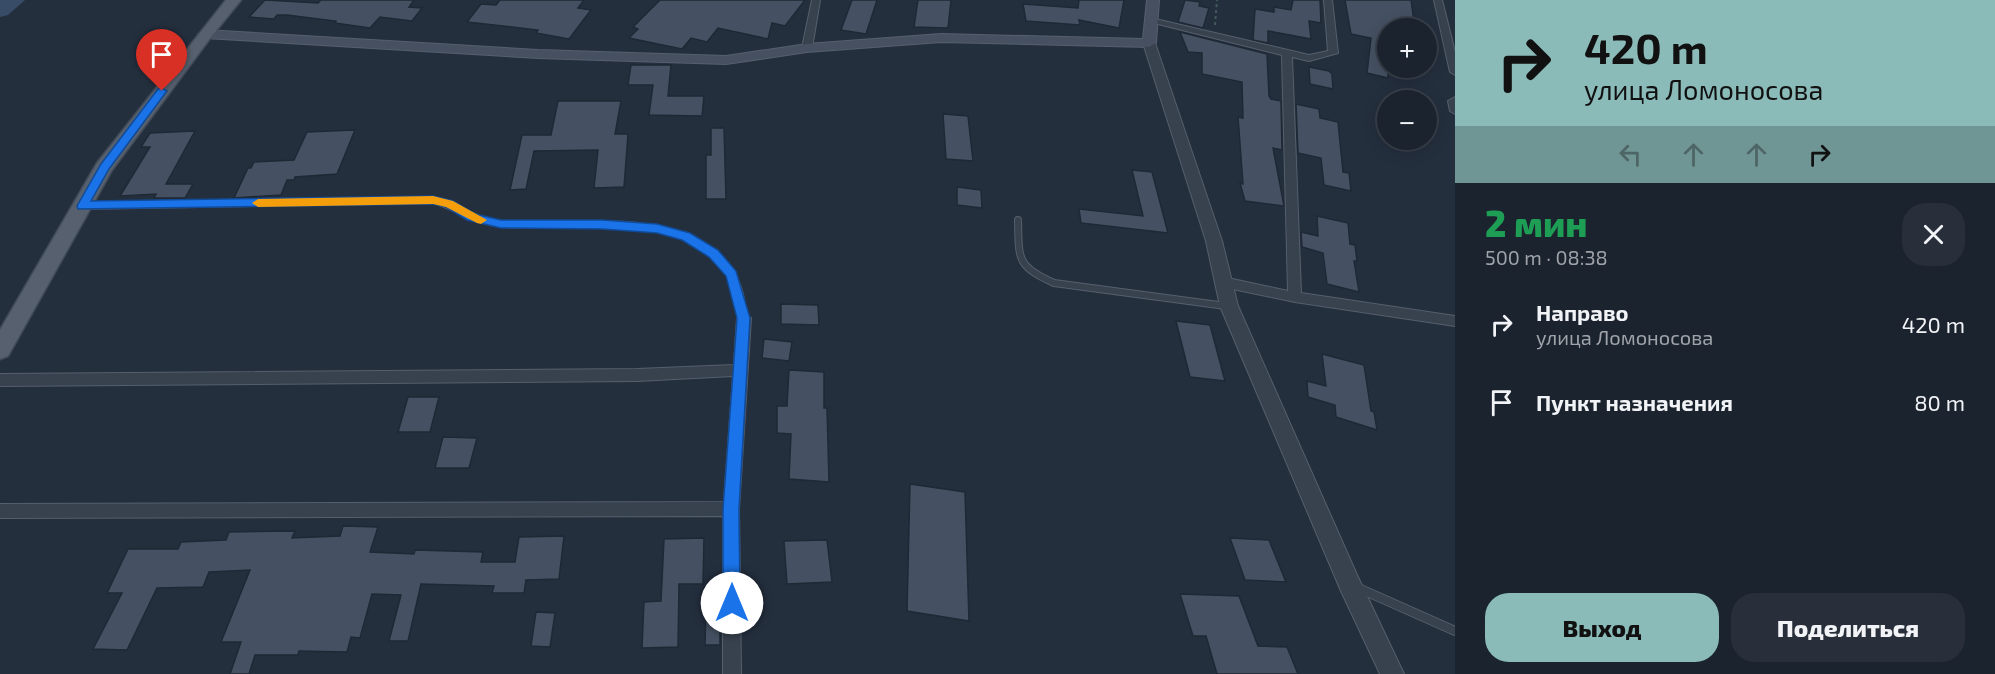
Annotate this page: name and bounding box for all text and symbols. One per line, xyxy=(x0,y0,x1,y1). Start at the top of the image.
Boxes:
map controls xyxy=(1377,18,1437,150)
button: + xyxy=(1377,18,1437,78)
text: 420 m xyxy=(1584,22,1708,72)
icon: right xyxy=(1485,24,1563,102)
pin xyxy=(136,29,187,91)
icon: arrive xyxy=(145,38,178,71)
text: улица Ломоносова xyxy=(1584,73,1823,105)
button: − xyxy=(1377,90,1437,150)
icon: left xyxy=(1614,138,1647,171)
icon: ahead xyxy=(1677,138,1710,171)
icon: ahead xyxy=(1740,138,1773,171)
icon: right xyxy=(1803,138,1836,171)
text: 2 мин xyxy=(1485,201,1588,244)
button: close xyxy=(1902,203,1965,266)
text: 500 m · 08:38 xyxy=(1485,245,1608,269)
text: Направо xyxy=(1536,299,1629,325)
icon: right xyxy=(1485,308,1518,341)
text: 420 m xyxy=(1902,311,1965,337)
text: улица Ломоносова xyxy=(1536,325,1713,349)
icon: arrive xyxy=(1485,386,1518,419)
text: Пункт назначения xyxy=(1536,389,1733,415)
text: 80 m xyxy=(1914,389,1965,415)
position arrow xyxy=(700,571,764,635)
button: Выход xyxy=(1485,593,1719,662)
button: Поделиться xyxy=(1731,593,1965,662)

